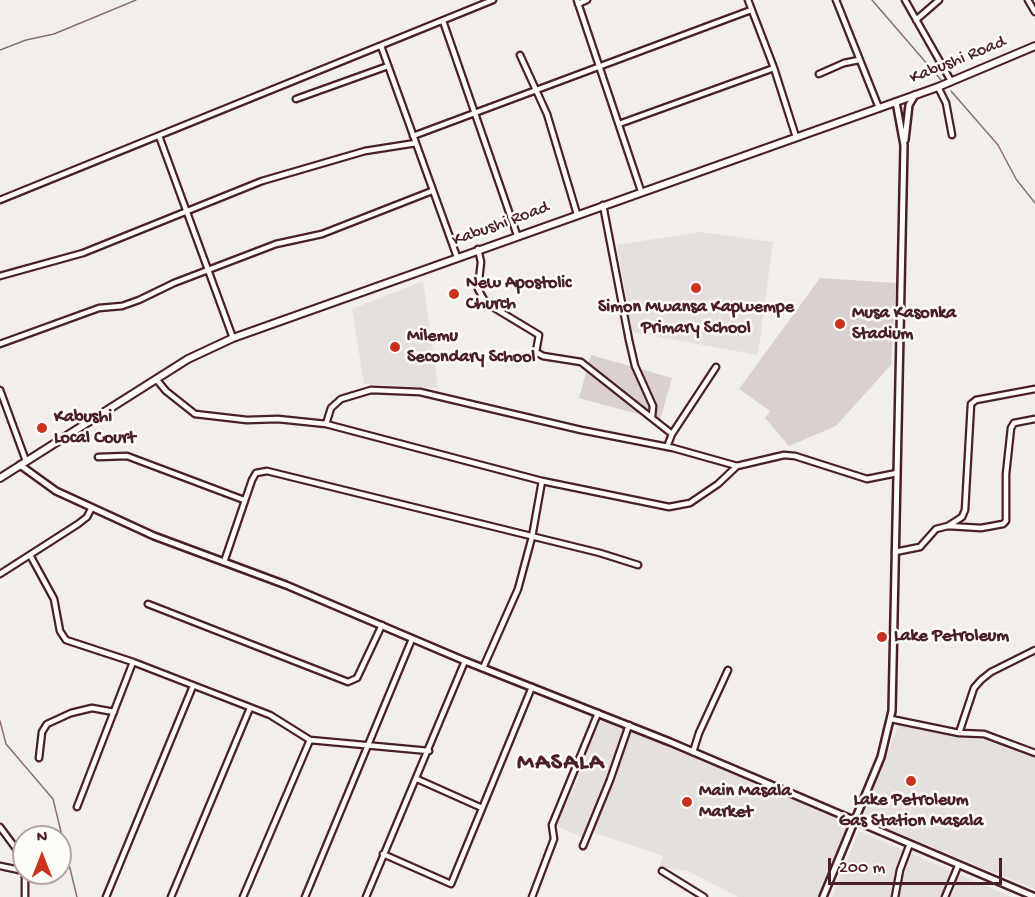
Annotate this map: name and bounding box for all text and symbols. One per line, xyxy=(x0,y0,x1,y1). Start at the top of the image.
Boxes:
street label: Kabushi Road xyxy=(907,32,1009,90)
street label: Kabushi Road xyxy=(450,197,552,253)
place label: New Apostolic Church xyxy=(466,273,571,316)
marker: Simon Mwansa Kapwempe Primary School xyxy=(689,281,703,295)
marker: New Apostolic Church xyxy=(447,287,461,301)
place label: Simon Mwansa Kapwempe Primary School xyxy=(598,297,794,340)
place label: Musa Kasonka Stadium xyxy=(852,303,956,346)
marker: Musa Kasonka Stadium xyxy=(833,317,847,331)
place label: Milemu Secondary School xyxy=(407,326,535,368)
marker: Milemu Secondary School xyxy=(388,340,402,354)
place label: Kabushi Local Court xyxy=(54,407,136,450)
marker: Kabushi Local Court xyxy=(35,421,49,435)
place label: Lake Petroleum xyxy=(894,626,1009,648)
marker: Lake Petroleum xyxy=(875,630,889,644)
district label: MASALA xyxy=(517,750,605,778)
marker: Lake Petroleum Gas Station Masala xyxy=(904,774,918,788)
place label: Main Masala Market xyxy=(699,781,791,824)
place label: Lake Petroleum Gas Station Masala xyxy=(839,790,983,832)
marker: Main Masala Market xyxy=(680,795,694,809)
north arrow xyxy=(12,825,72,885)
text: N xyxy=(37,829,47,848)
scale bar xyxy=(831,846,1005,884)
text: 200 m xyxy=(839,858,885,879)

